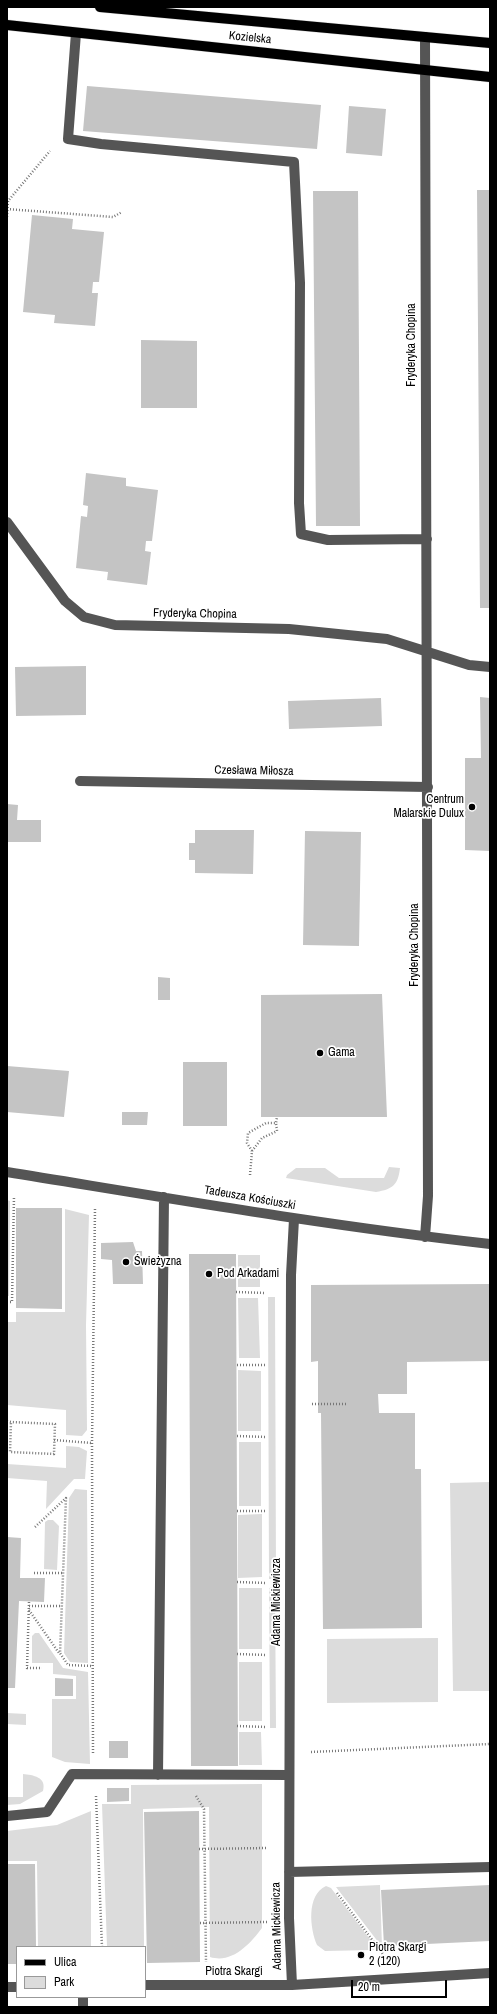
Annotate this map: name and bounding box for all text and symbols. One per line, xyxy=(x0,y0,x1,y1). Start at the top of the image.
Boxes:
street label: Kozielska xyxy=(228,29,272,47)
street label: Fryderyka Chopina xyxy=(405,303,419,387)
street label: Fryderyka Chopina xyxy=(153,606,237,622)
street label: Czesława Miłosza xyxy=(214,763,294,779)
place label: Centrum Malarskie Dulux xyxy=(393,793,464,821)
marker: Centrum Malarskie Dulux xyxy=(467,802,477,812)
street label: Fryderyka Chopina xyxy=(408,903,422,987)
place label: Gama xyxy=(328,1046,355,1060)
marker: Gama xyxy=(315,1048,325,1058)
street label: Tadeusza Kościuszki xyxy=(203,1183,297,1213)
place label: Świeżyzna xyxy=(134,1255,182,1269)
marker: Świeżyzna xyxy=(121,1257,131,1267)
place label: Pod Arkadami xyxy=(217,1267,279,1281)
marker: Pod Arkadami xyxy=(204,1269,214,1279)
street label: Adama Mickiewicza xyxy=(270,1558,284,1646)
street label: Adama Mickiewicza xyxy=(269,1882,285,1970)
place label: Piotra Skargi 2 (120) xyxy=(369,1941,426,1969)
legend xyxy=(16,1946,146,1998)
marker: Piotra Skargi 2 (120) xyxy=(356,1950,366,1960)
text: Ulica xyxy=(54,1954,76,1970)
street label: Piotra Skargi xyxy=(205,1965,263,1979)
scale bar xyxy=(353,1972,449,1998)
text: Park xyxy=(54,1974,74,1990)
text: 20 m xyxy=(358,1979,380,1995)

